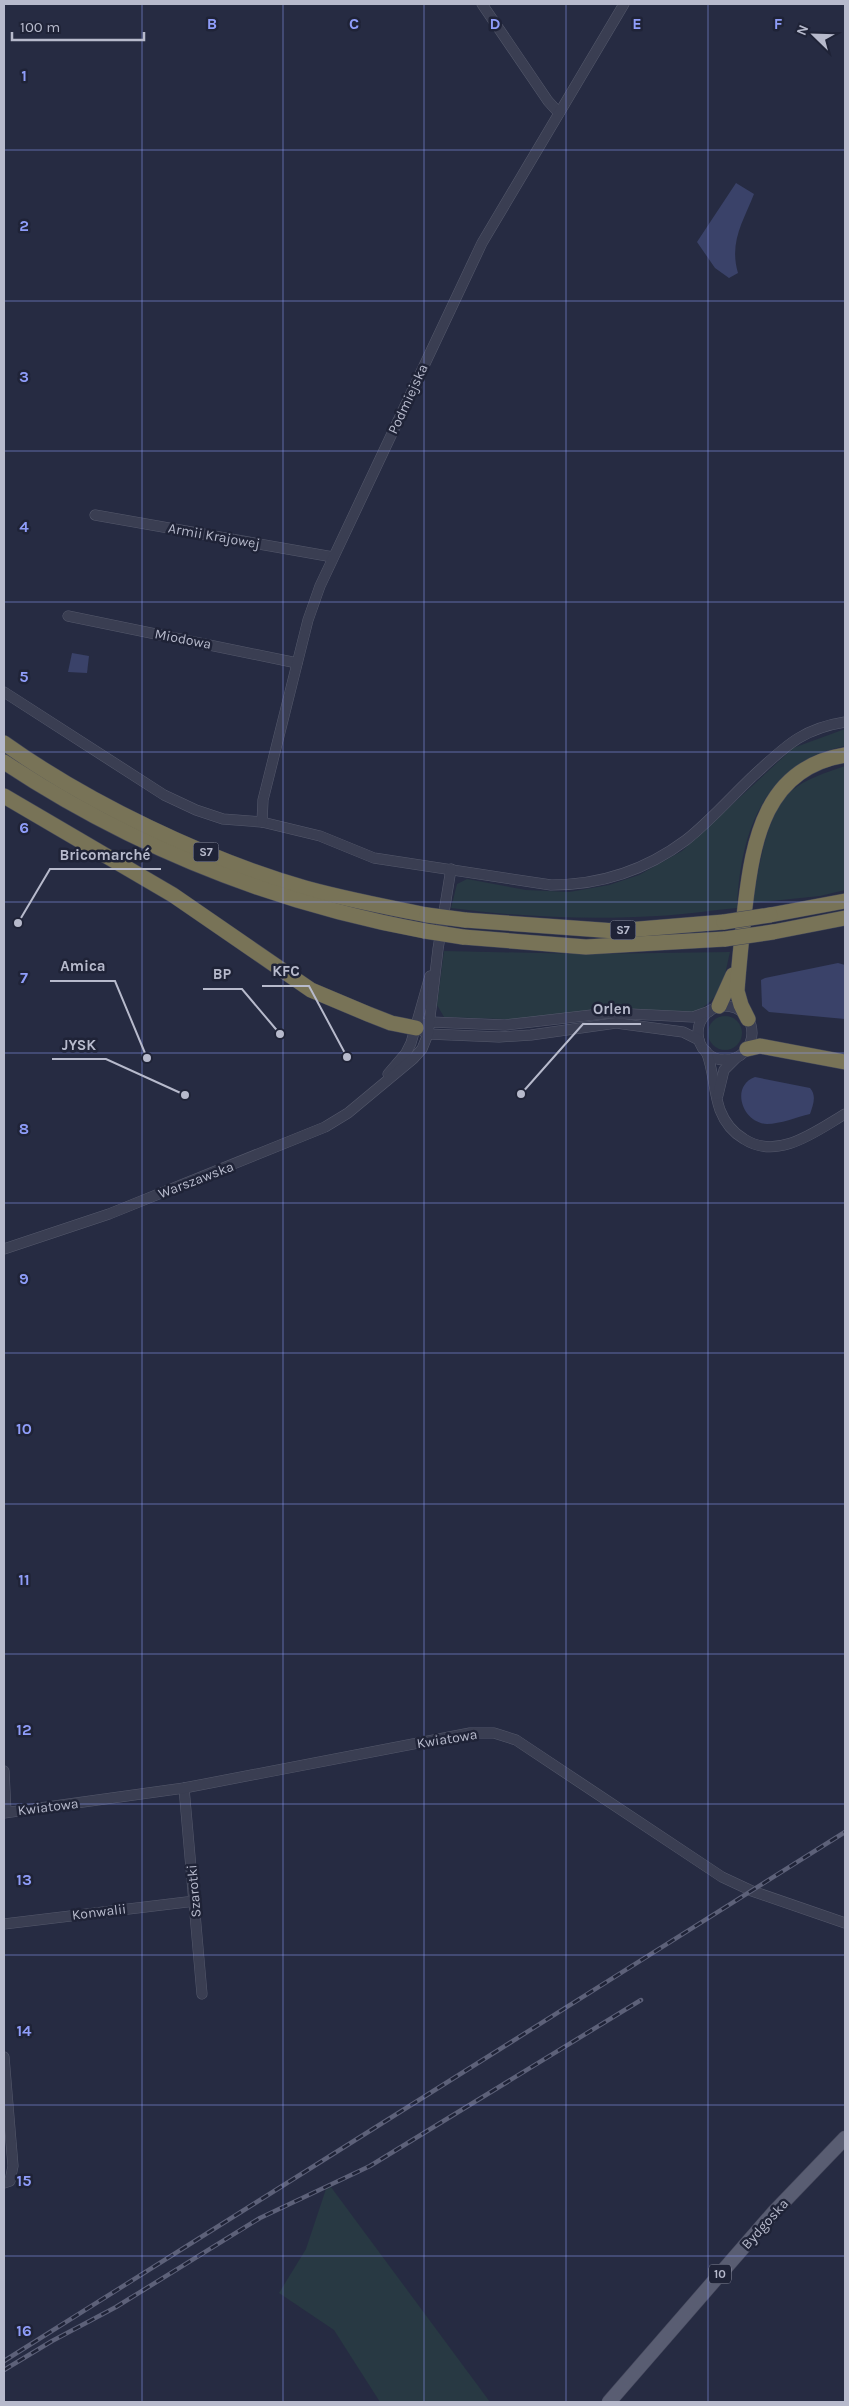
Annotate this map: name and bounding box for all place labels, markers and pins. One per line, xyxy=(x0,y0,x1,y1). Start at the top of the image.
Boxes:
callout: Bricomarché xyxy=(50,839,161,869)
callout: Amica xyxy=(50,951,115,981)
callout: KFC xyxy=(262,956,309,986)
callout: BP xyxy=(203,959,242,989)
callout: Orlen xyxy=(583,994,641,1024)
callout: JYSK xyxy=(52,1029,106,1059)

